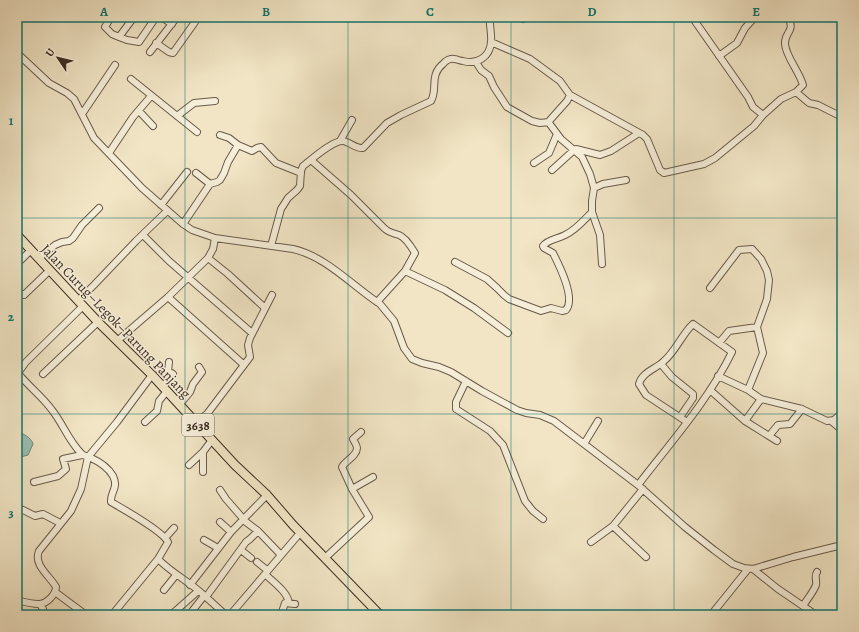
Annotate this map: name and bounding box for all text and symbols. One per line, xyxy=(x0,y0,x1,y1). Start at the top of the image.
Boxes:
text: A xyxy=(99,3,109,20)
text: B xyxy=(262,3,270,20)
text: C xyxy=(426,3,434,20)
text: D xyxy=(587,3,597,20)
text: E xyxy=(752,3,760,20)
north arrow xyxy=(38,38,78,78)
text: U xyxy=(42,45,59,60)
text: 1 xyxy=(9,112,14,129)
street label: Jalan Curug–Legok–Parung Panjang xyxy=(37,240,195,403)
text: 2 xyxy=(8,308,15,325)
road number: 3638 xyxy=(182,414,214,436)
text: 3 xyxy=(8,504,14,521)

